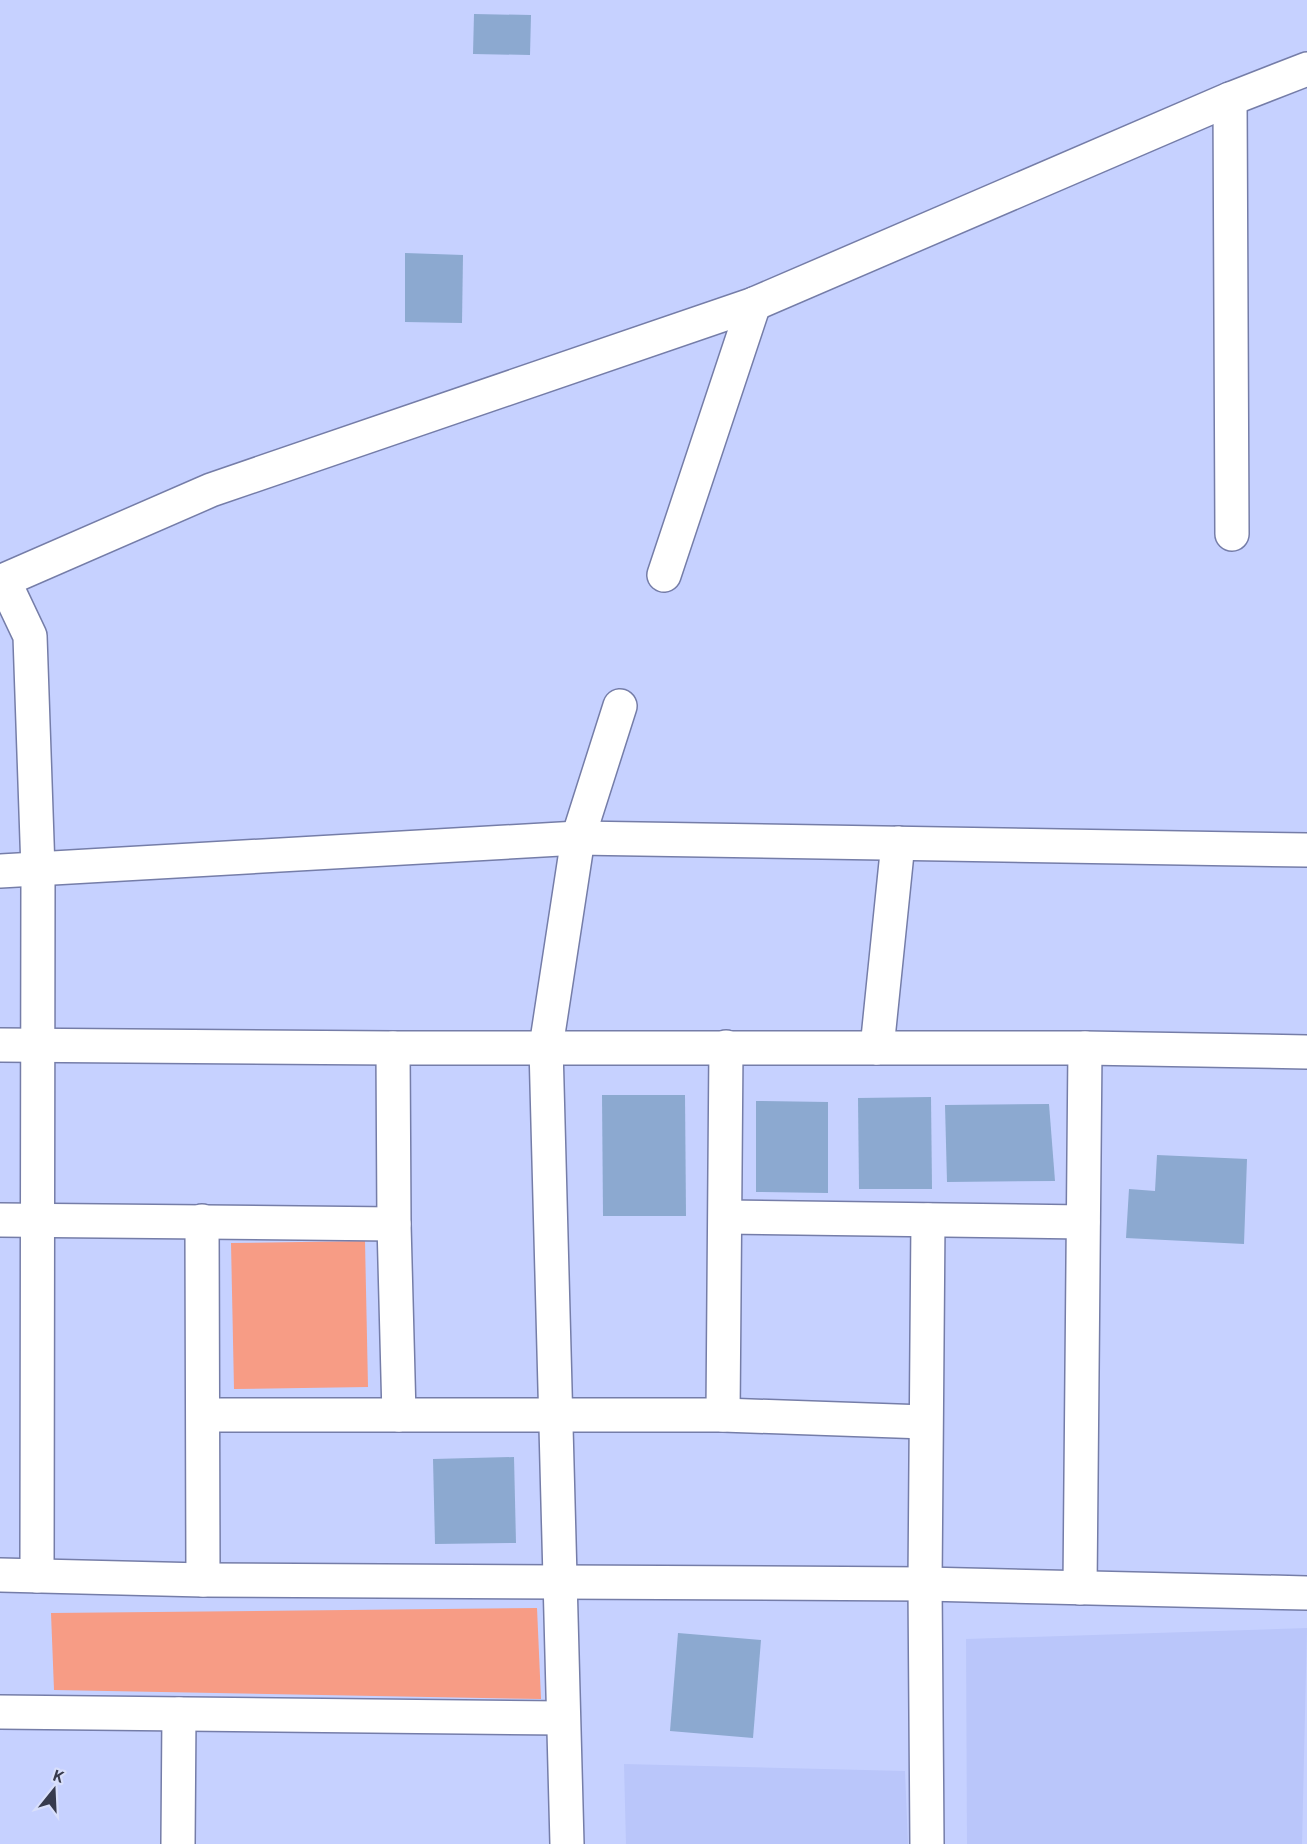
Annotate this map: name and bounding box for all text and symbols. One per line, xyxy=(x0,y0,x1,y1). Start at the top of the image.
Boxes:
north arrow xyxy=(24,1760,84,1820)
text: K xyxy=(51,1765,66,1786)

